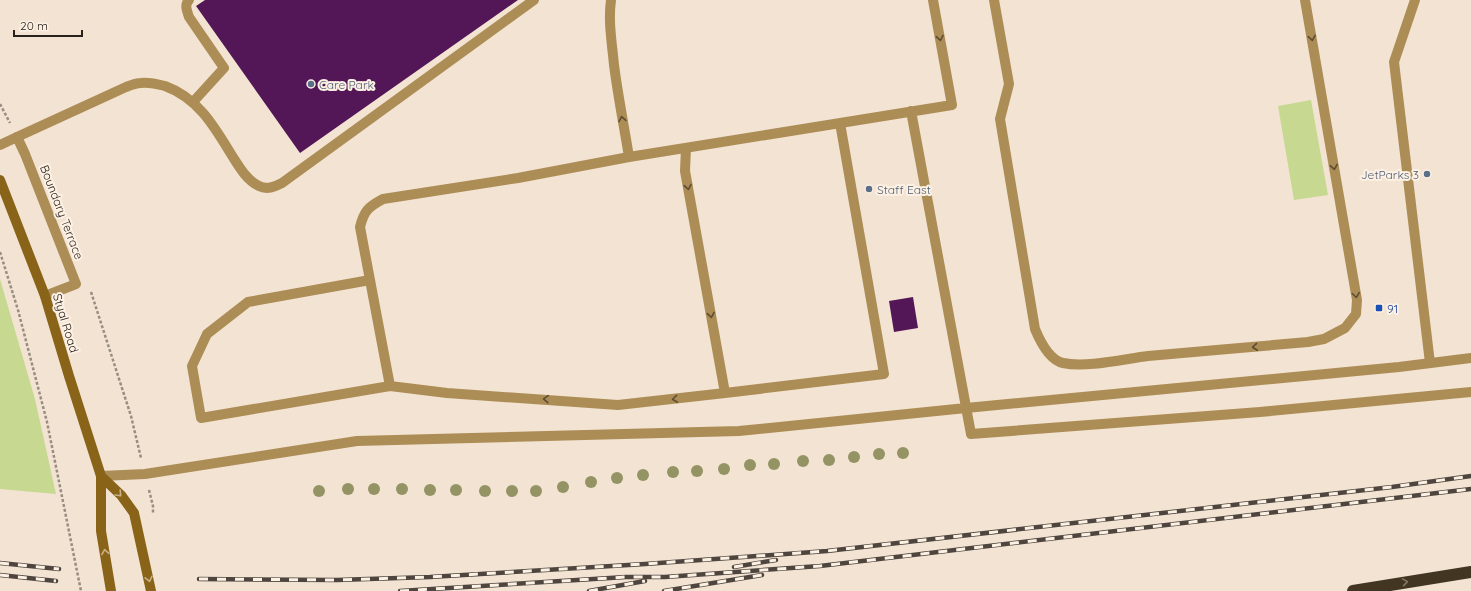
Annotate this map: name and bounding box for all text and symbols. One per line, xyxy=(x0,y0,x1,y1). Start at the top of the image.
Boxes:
scale bar xyxy=(14,12,82,38)
text: 20 m xyxy=(20,18,48,33)
one-way arrow xyxy=(935,35,943,41)
one-way arrow xyxy=(1307,35,1315,42)
place label: Care Park xyxy=(319,77,374,92)
marker: Care Park xyxy=(306,79,316,89)
one-way arrow xyxy=(619,116,627,122)
street label: Boundary Terrace xyxy=(37,163,87,262)
one-way arrow xyxy=(1329,163,1338,170)
place label: JetParks 3 xyxy=(1361,167,1419,182)
marker: JetParks 3 xyxy=(1422,169,1432,179)
place label: Staff East xyxy=(877,182,931,197)
one-way arrow xyxy=(683,184,691,190)
marker: Staff East xyxy=(864,184,874,194)
one-way arrow xyxy=(1351,291,1360,298)
street label: Styal Road xyxy=(50,292,82,354)
place label: 91 xyxy=(1387,301,1398,316)
marker: 91 xyxy=(1374,303,1384,313)
one-way arrow xyxy=(706,311,715,318)
one-way arrow xyxy=(1252,343,1258,352)
one-way arrow xyxy=(672,394,678,403)
one-way arrow xyxy=(543,395,549,404)
one-way arrow xyxy=(114,489,121,496)
one-way arrow xyxy=(101,549,110,556)
one-way arrow xyxy=(144,576,152,582)
one-way arrow xyxy=(1402,578,1408,587)

